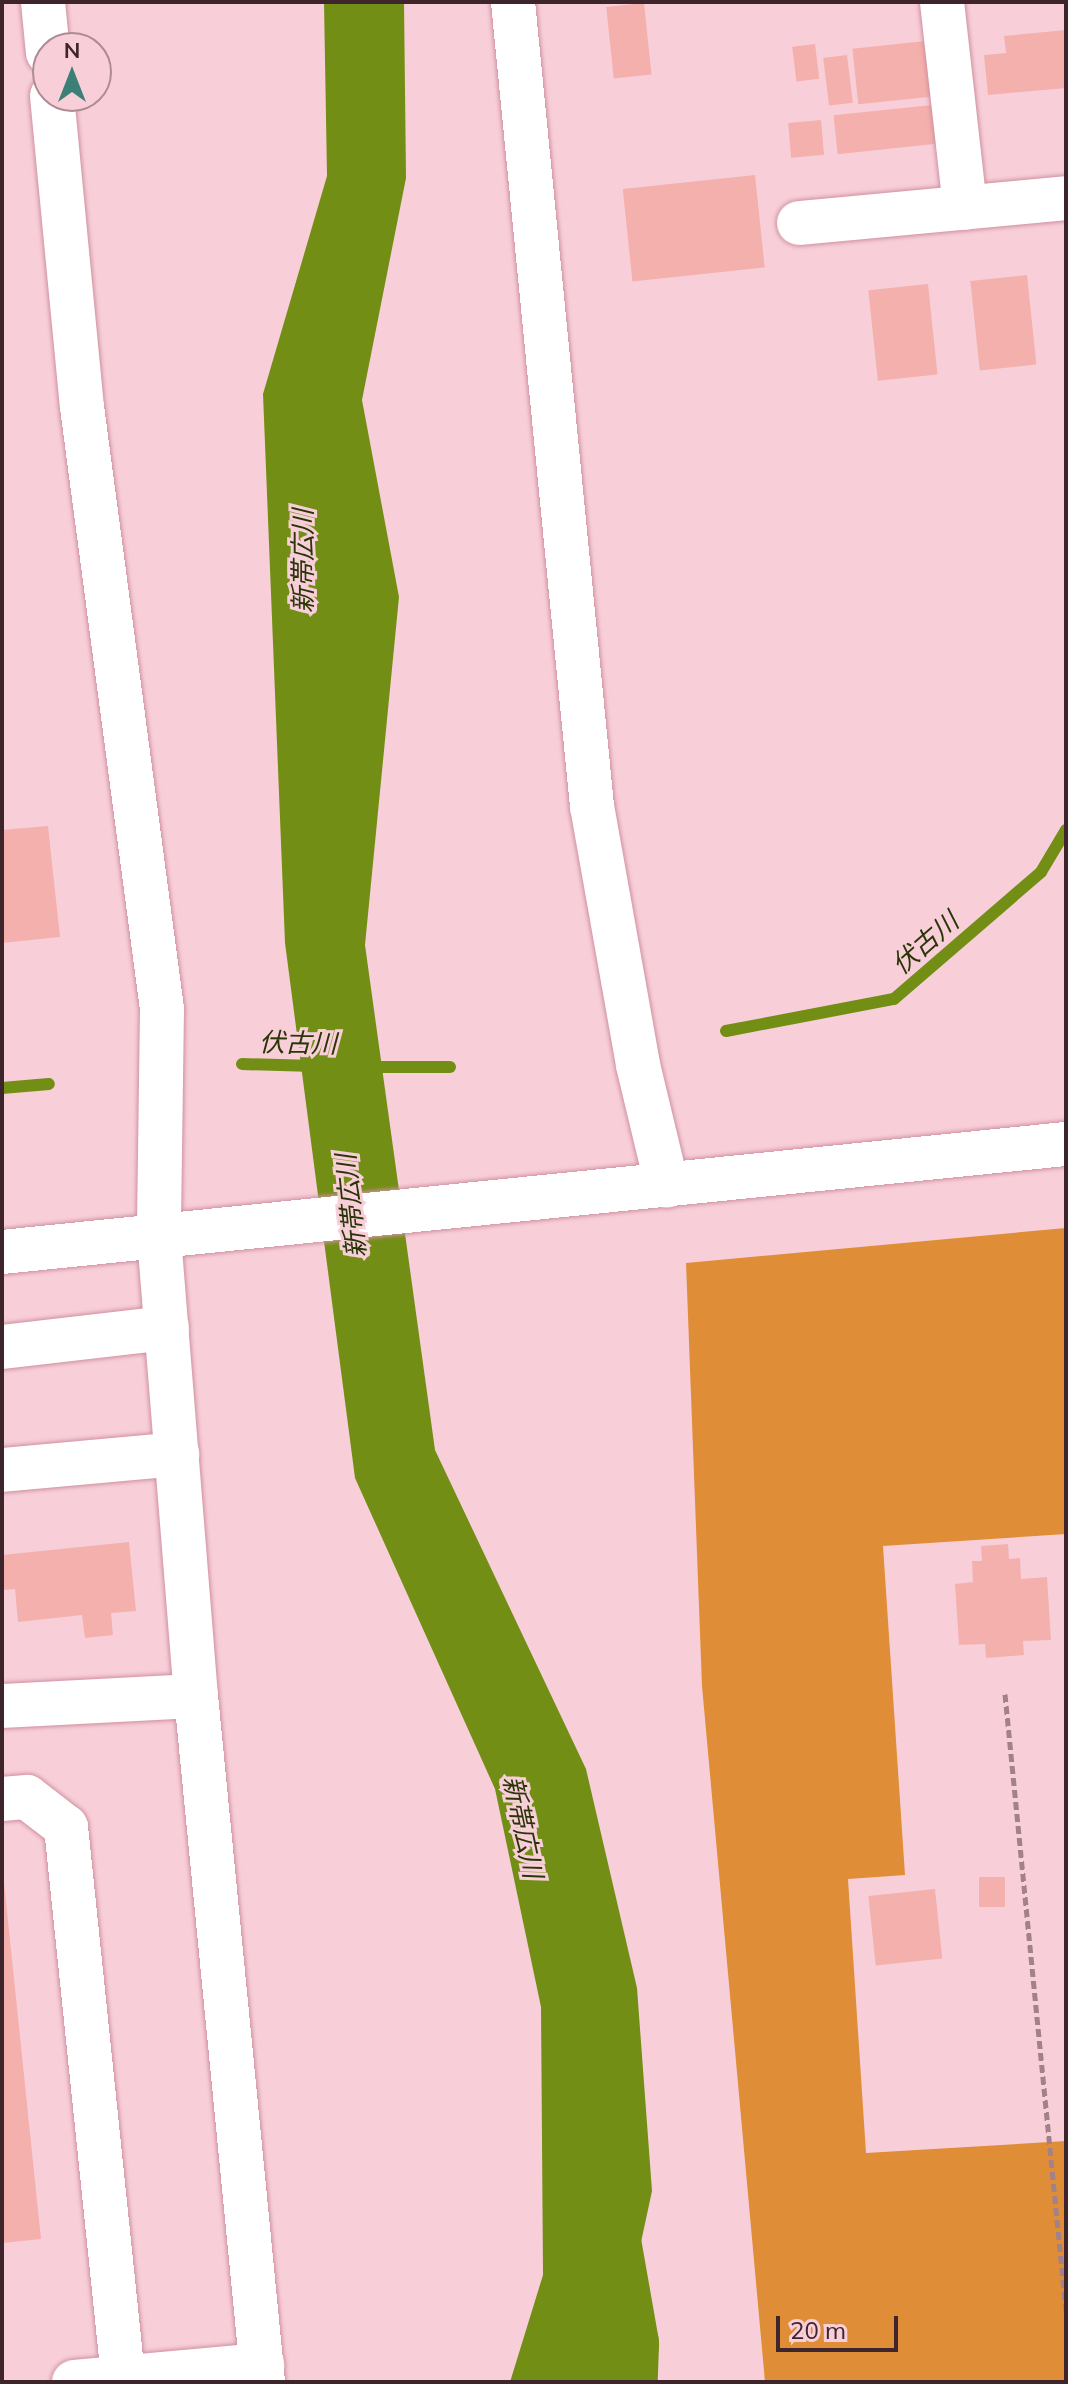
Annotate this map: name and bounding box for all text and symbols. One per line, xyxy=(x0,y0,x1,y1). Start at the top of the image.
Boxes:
north arrow xyxy=(32,32,112,112)
text: N xyxy=(64,36,80,64)
water label: 新帯広川 xyxy=(287,509,319,613)
water label: 伏古川 xyxy=(885,906,965,980)
water label: 伏古川 xyxy=(259,1027,337,1059)
water label: 新帯広川 xyxy=(330,1153,372,1259)
water label: 新帯広川 xyxy=(497,1773,549,1881)
scale bar xyxy=(780,2300,902,2350)
text: 20 m xyxy=(790,2315,846,2345)

